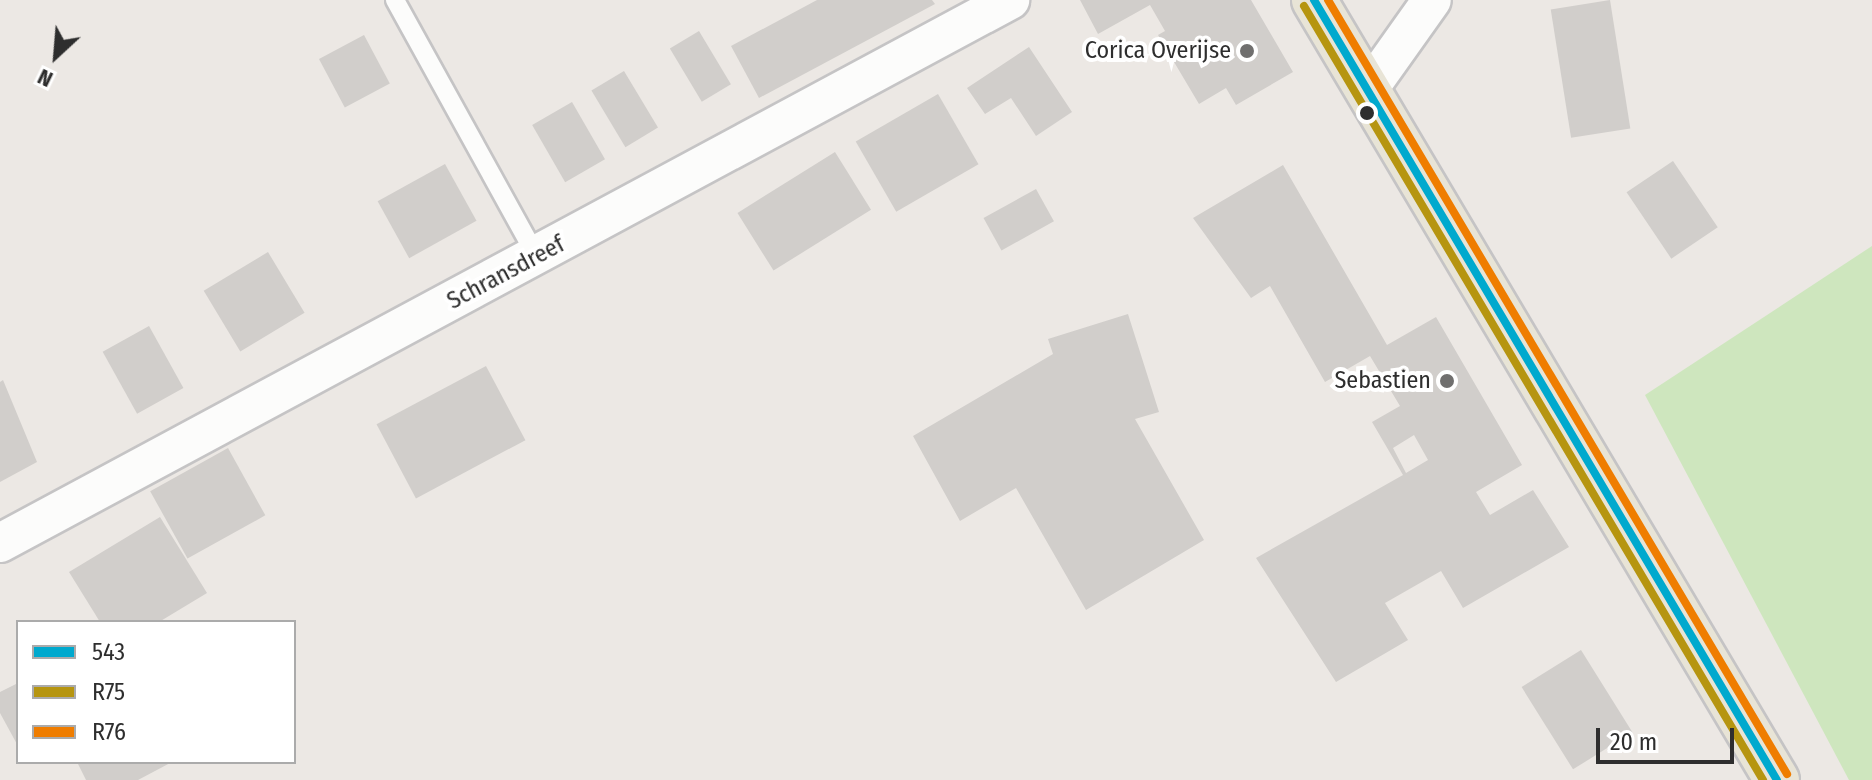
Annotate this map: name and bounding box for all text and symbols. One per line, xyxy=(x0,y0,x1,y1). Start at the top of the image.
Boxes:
north arrow xyxy=(16,16,96,96)
place label: Corica Overijse xyxy=(1085,37,1231,65)
marker: Corica Overijse xyxy=(1238,42,1256,60)
text: N xyxy=(33,63,57,93)
unlabelled marker xyxy=(1359,105,1375,121)
street label: Schransdreef xyxy=(442,230,570,316)
place label: Sebastien xyxy=(1334,367,1431,395)
marker: Sebastien xyxy=(1438,372,1456,390)
legend xyxy=(16,620,296,764)
text: 543 xyxy=(92,638,125,666)
text: R75 xyxy=(92,678,125,706)
scale bar xyxy=(1600,712,1738,762)
text: R76 xyxy=(92,718,126,746)
text: 20 m xyxy=(1610,728,1657,756)

